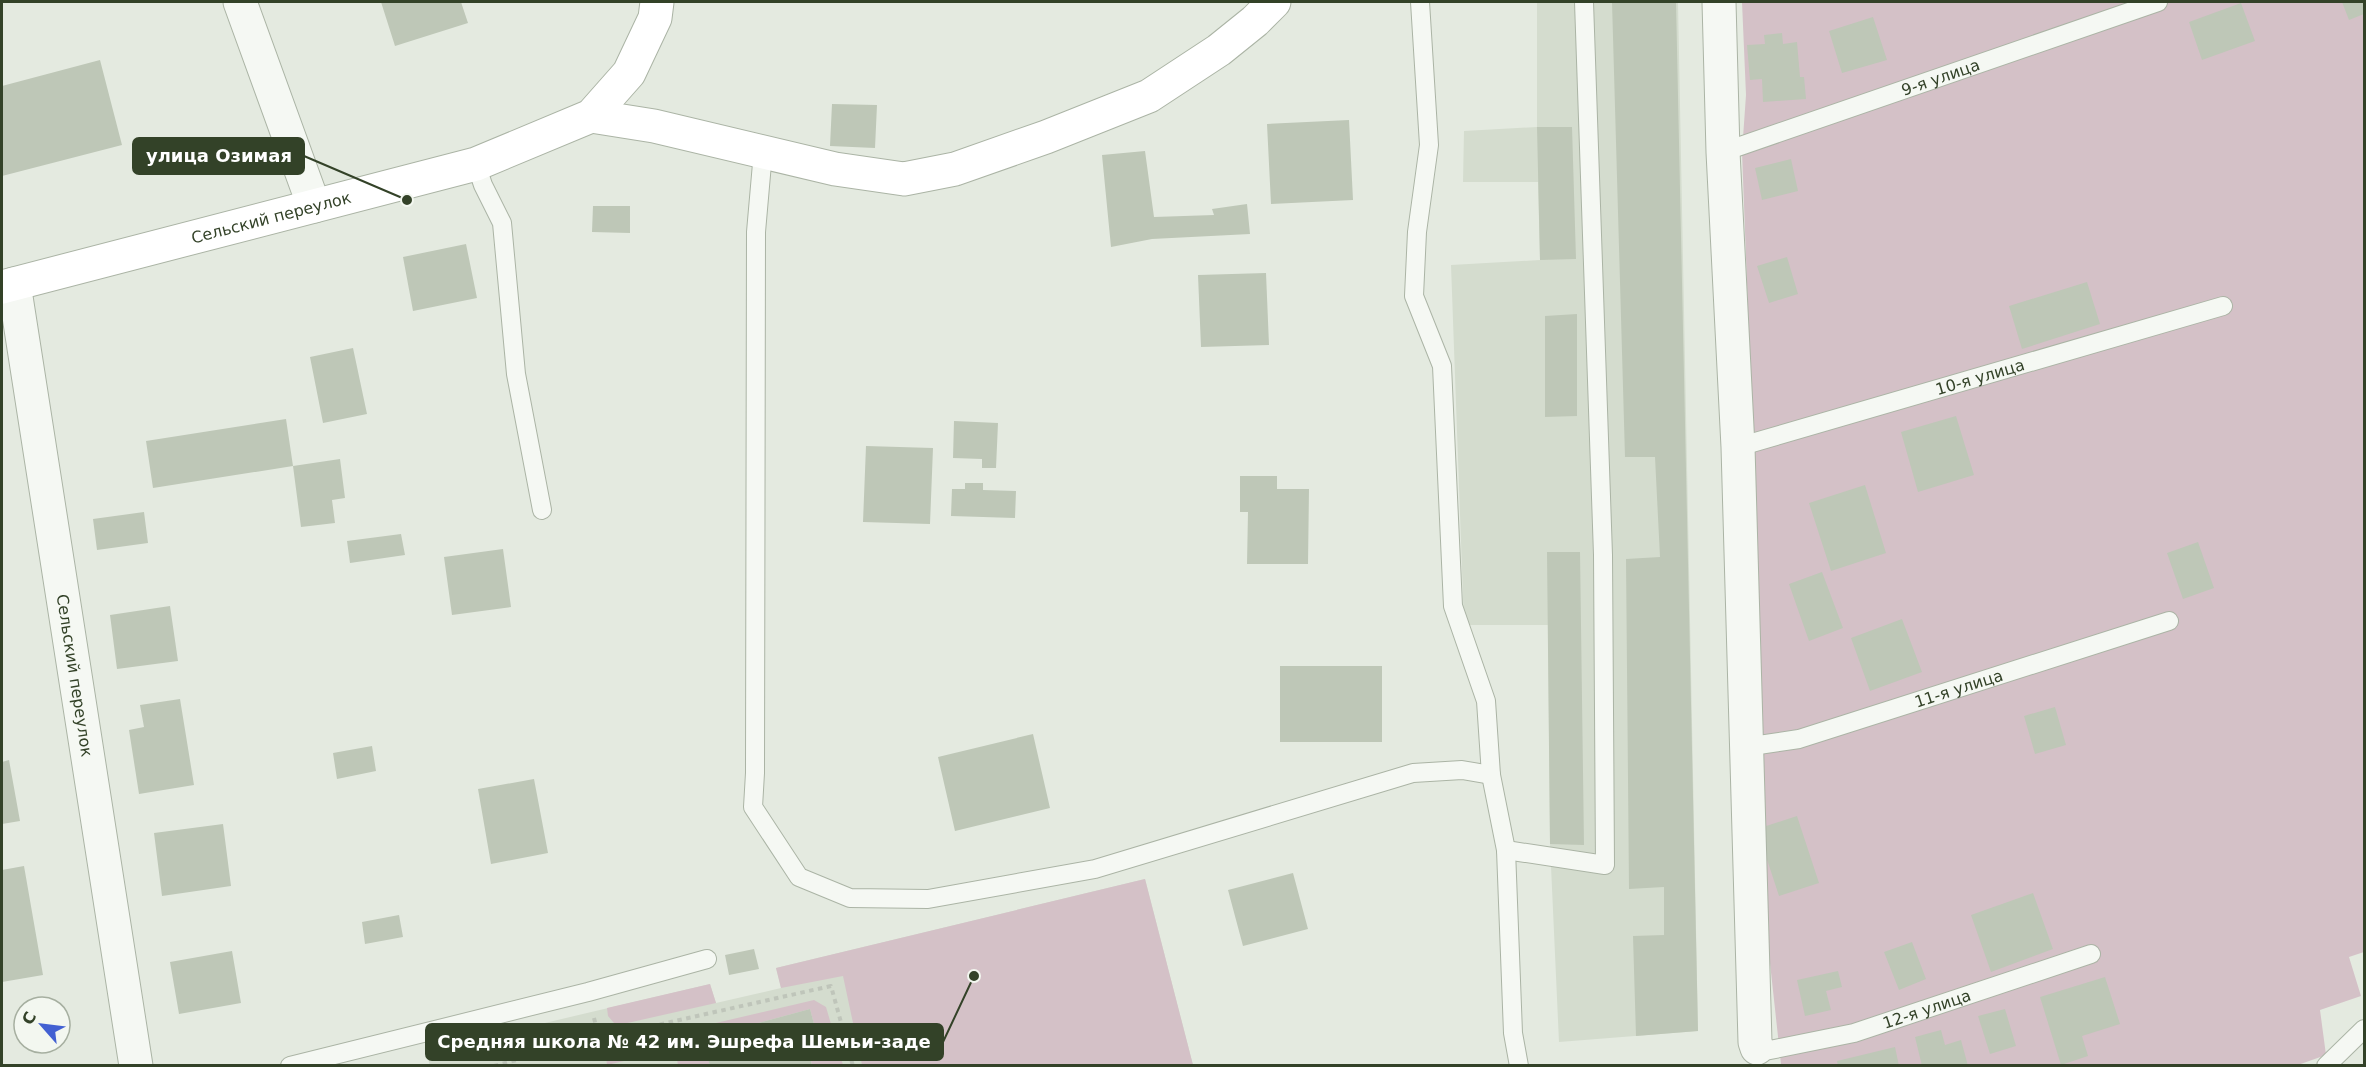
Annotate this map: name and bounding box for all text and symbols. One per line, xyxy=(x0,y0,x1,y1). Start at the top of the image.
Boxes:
street label: 9-я улица xyxy=(1899,55,1982,100)
callout: улица Озимая xyxy=(133,138,304,174)
text: улица Озимая xyxy=(146,145,292,166)
street label: Сельский переулок xyxy=(189,188,354,248)
street label: 10-я улица xyxy=(1933,355,2027,399)
street label: Сельский переулок xyxy=(52,593,97,758)
street label: 11-я улица xyxy=(1912,666,2005,712)
street label: 12-я улица xyxy=(1880,986,1973,1033)
north arrow xyxy=(12,995,72,1055)
text: С xyxy=(18,1009,40,1028)
callout: Средняя школа № 42 им. Эшрефа Шемьи-заде xyxy=(426,1024,943,1060)
text: Средняя школа № 42 им. Эшрефа Шемьи-заде xyxy=(437,1031,931,1052)

